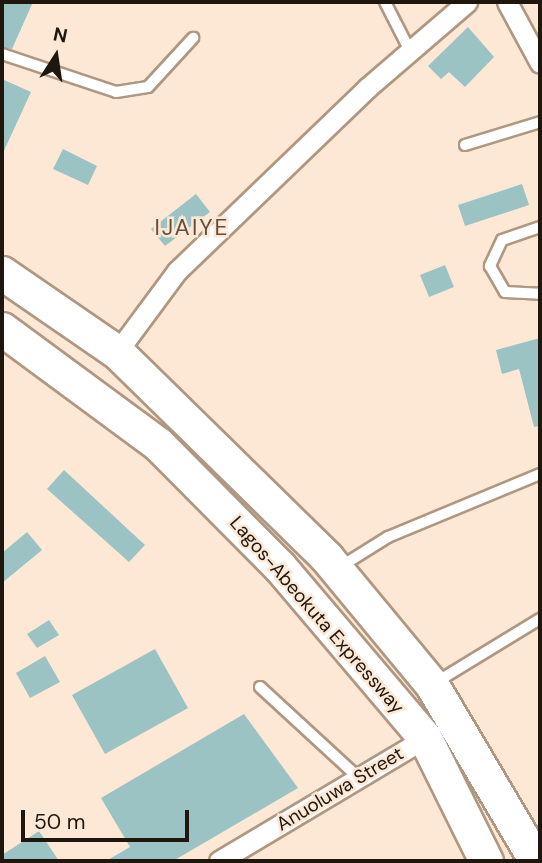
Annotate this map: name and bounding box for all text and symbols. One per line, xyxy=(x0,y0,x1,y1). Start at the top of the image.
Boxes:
north arrow xyxy=(21,21,91,91)
text: N xyxy=(51,21,70,49)
district label: IJAIYE xyxy=(155,213,229,241)
street label: Lagos-Abeokuta Expressway xyxy=(225,512,409,718)
street label: Anuoluwa Street xyxy=(272,742,408,836)
scale bar xyxy=(24,796,192,840)
text: 50 m xyxy=(34,808,85,836)

